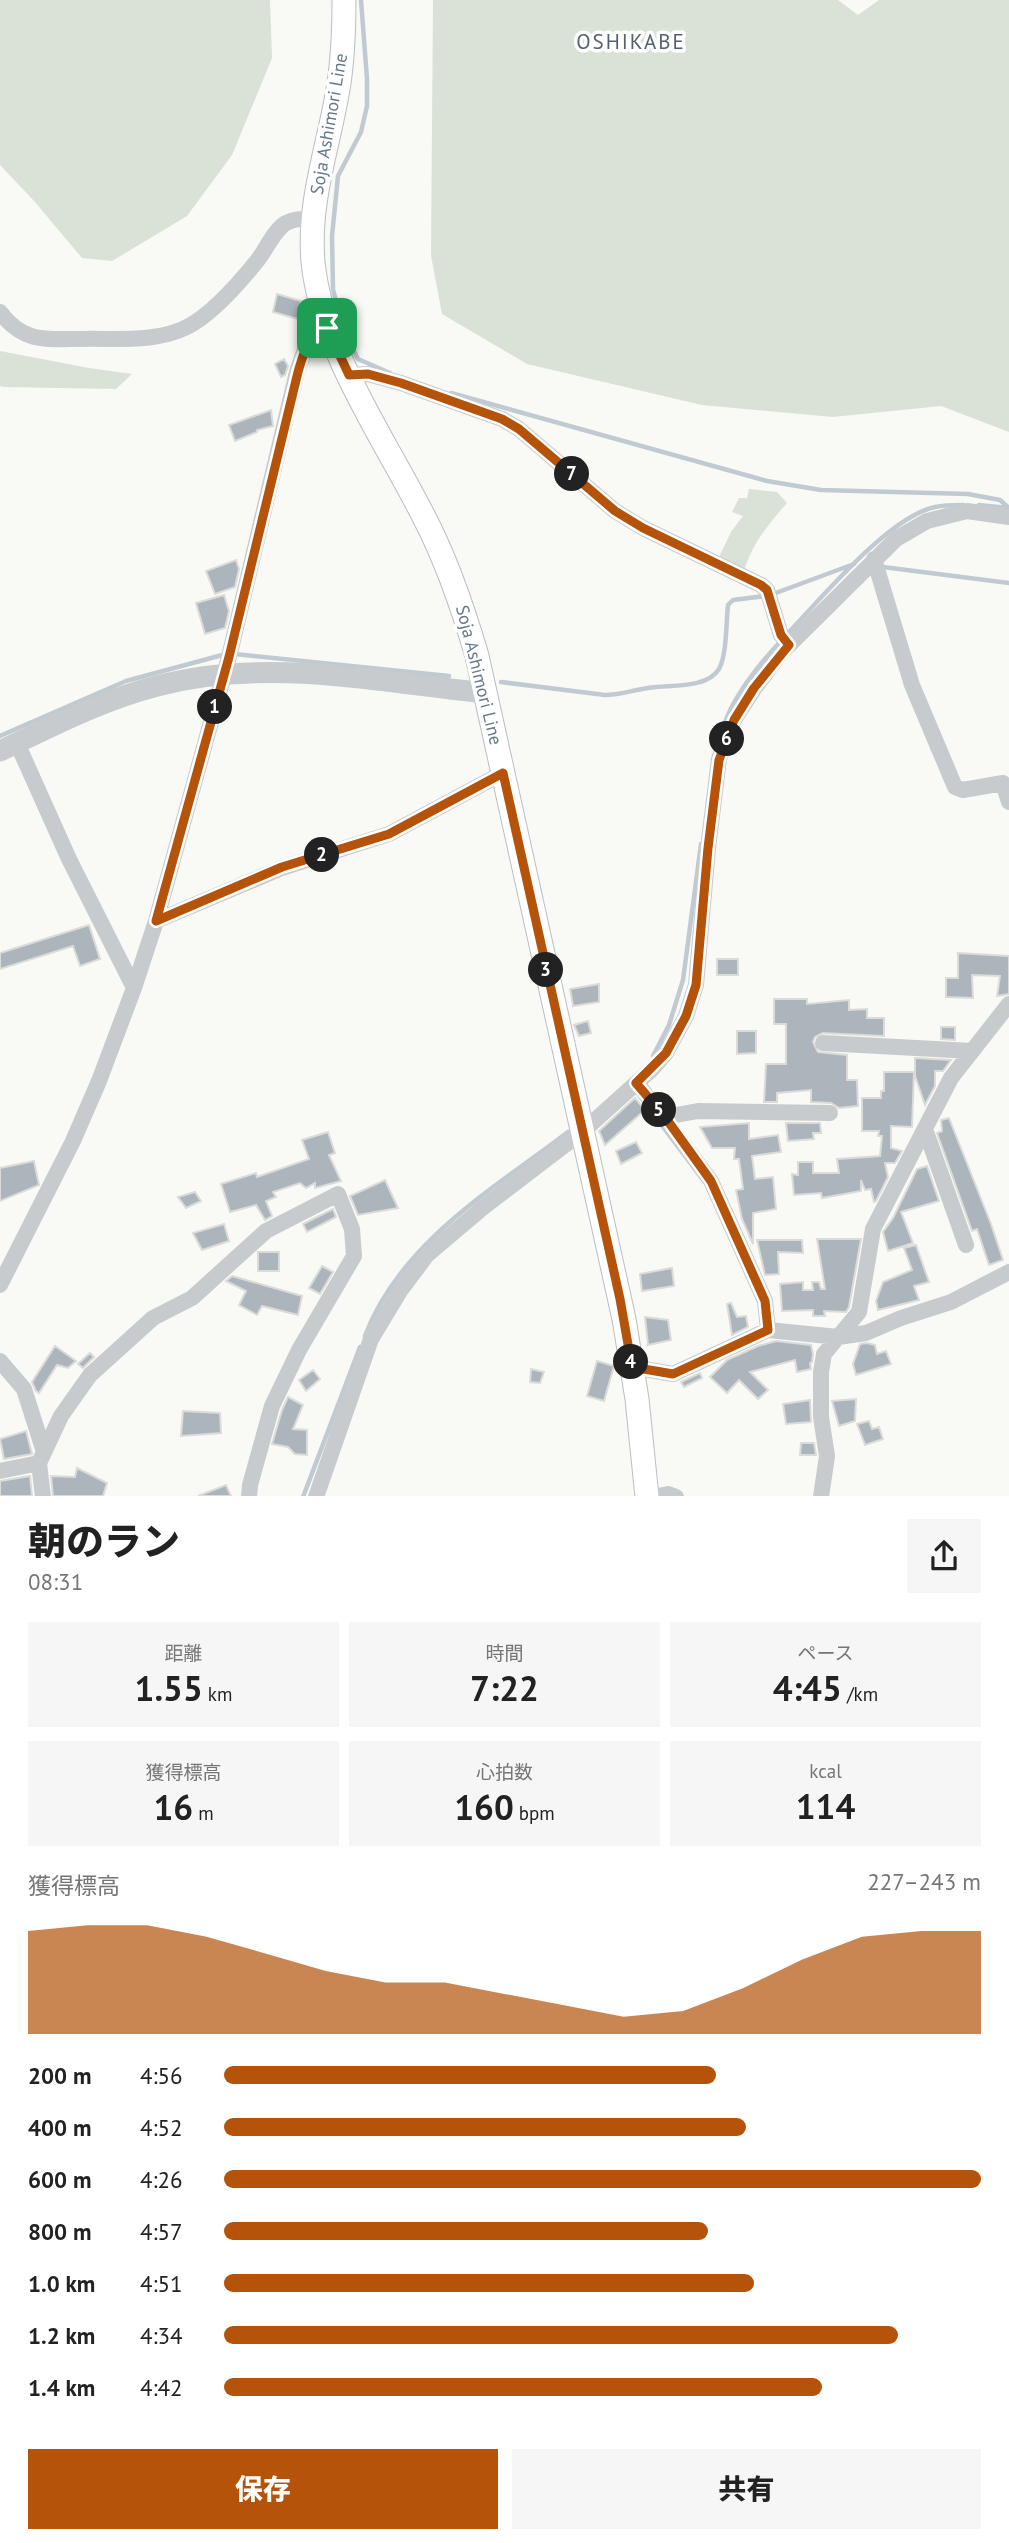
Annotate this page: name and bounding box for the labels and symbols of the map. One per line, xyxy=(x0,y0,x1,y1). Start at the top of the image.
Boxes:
district label: OSHIKABE xyxy=(576,28,686,55)
street label: Soja Ashimori Line xyxy=(305,51,352,196)
pin xyxy=(297,298,357,358)
pin: 7 xyxy=(554,456,590,491)
street label: Soja Ashimori Line xyxy=(451,603,508,747)
pin: 1 xyxy=(198,690,232,724)
pin: 6 xyxy=(710,722,744,756)
pin: 2 xyxy=(304,838,340,872)
pin: 3 xyxy=(528,953,564,988)
pin: 5 xyxy=(642,1092,676,1128)
pin: 4 xyxy=(614,1344,648,1380)

